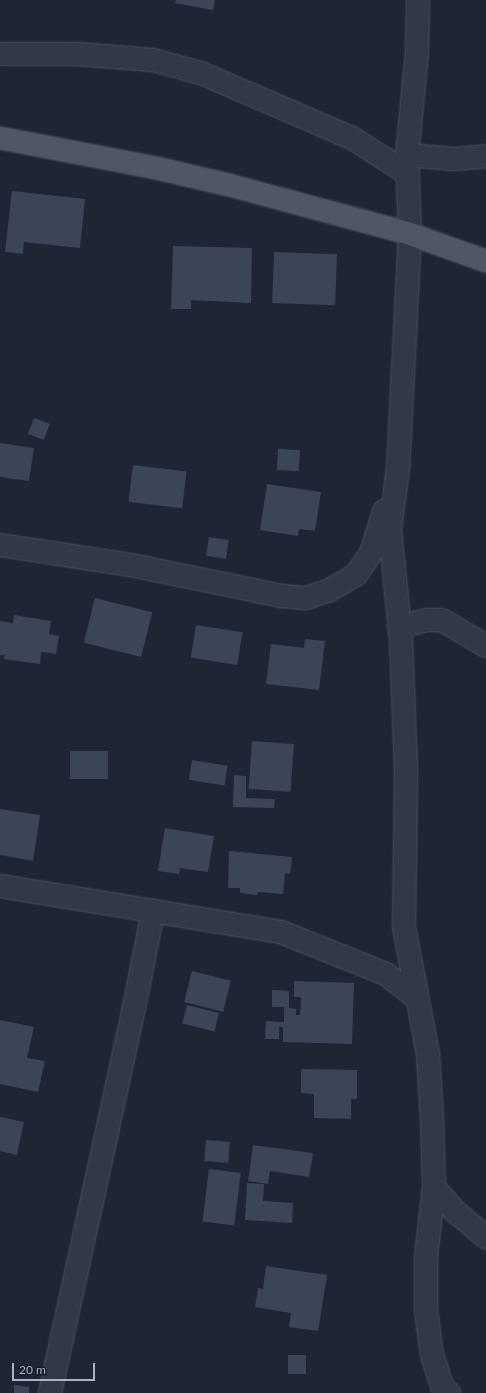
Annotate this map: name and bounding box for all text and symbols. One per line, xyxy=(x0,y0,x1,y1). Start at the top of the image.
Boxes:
scale bar xyxy=(14,1355,97,1381)
text: 20 m xyxy=(19,1362,46,1377)

